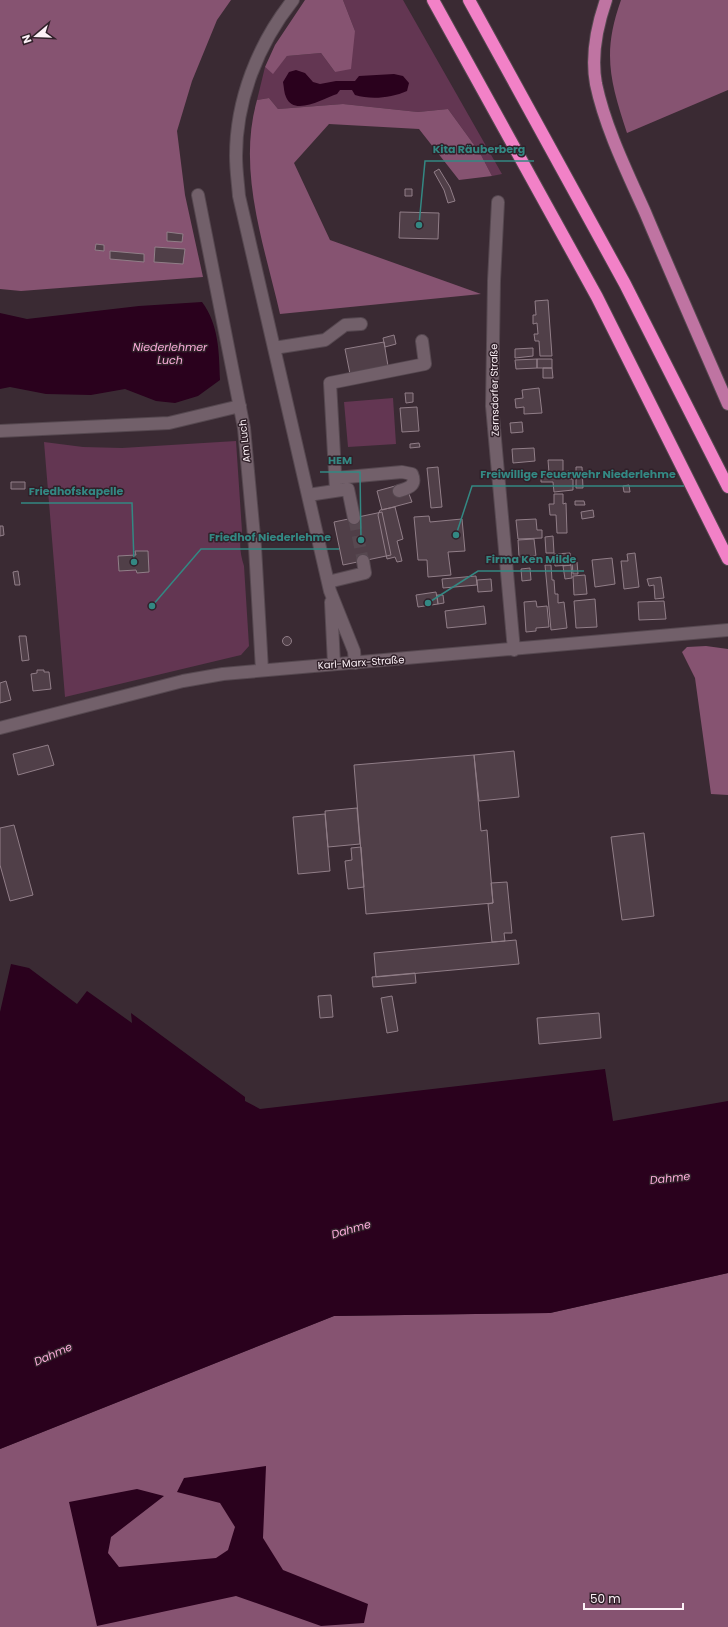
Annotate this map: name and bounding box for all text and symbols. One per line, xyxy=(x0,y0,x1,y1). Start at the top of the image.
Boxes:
north arrow xyxy=(16,16,56,56)
text: N xyxy=(18,33,35,46)
callout: Kita Räuberberg xyxy=(425,138,534,161)
text: Kita Räuberberg xyxy=(433,141,525,157)
water label: Niederlehmer Luch xyxy=(133,339,208,368)
street label: Zernsdorfer Straße xyxy=(486,343,503,436)
street label: Am Luch xyxy=(235,419,254,463)
callout: HEM xyxy=(320,449,360,472)
text: HEM xyxy=(328,452,352,468)
callout: Freiwillige Feuerwehr Niederlehme xyxy=(472,463,684,486)
text: Freiwillige Feuerwehr Niederlehme xyxy=(480,466,676,482)
callout: Friedhofskapelle xyxy=(21,480,132,503)
text: Friedhofskapelle xyxy=(29,483,123,499)
callout: Friedhof Niederlehme xyxy=(201,526,339,549)
text: Friedhof Niederlehme xyxy=(209,529,331,545)
callout: Firma Ken Milde xyxy=(478,548,584,571)
text: Firma Ken Milde xyxy=(486,551,576,567)
street label: Karl-Marx-Straße xyxy=(317,652,405,673)
water label: Dahme xyxy=(649,1168,691,1188)
water label: Dahme xyxy=(329,1216,373,1242)
water label: Dahme xyxy=(31,1338,75,1370)
scale bar xyxy=(584,1585,683,1611)
text: 50 m xyxy=(590,1590,621,1607)

